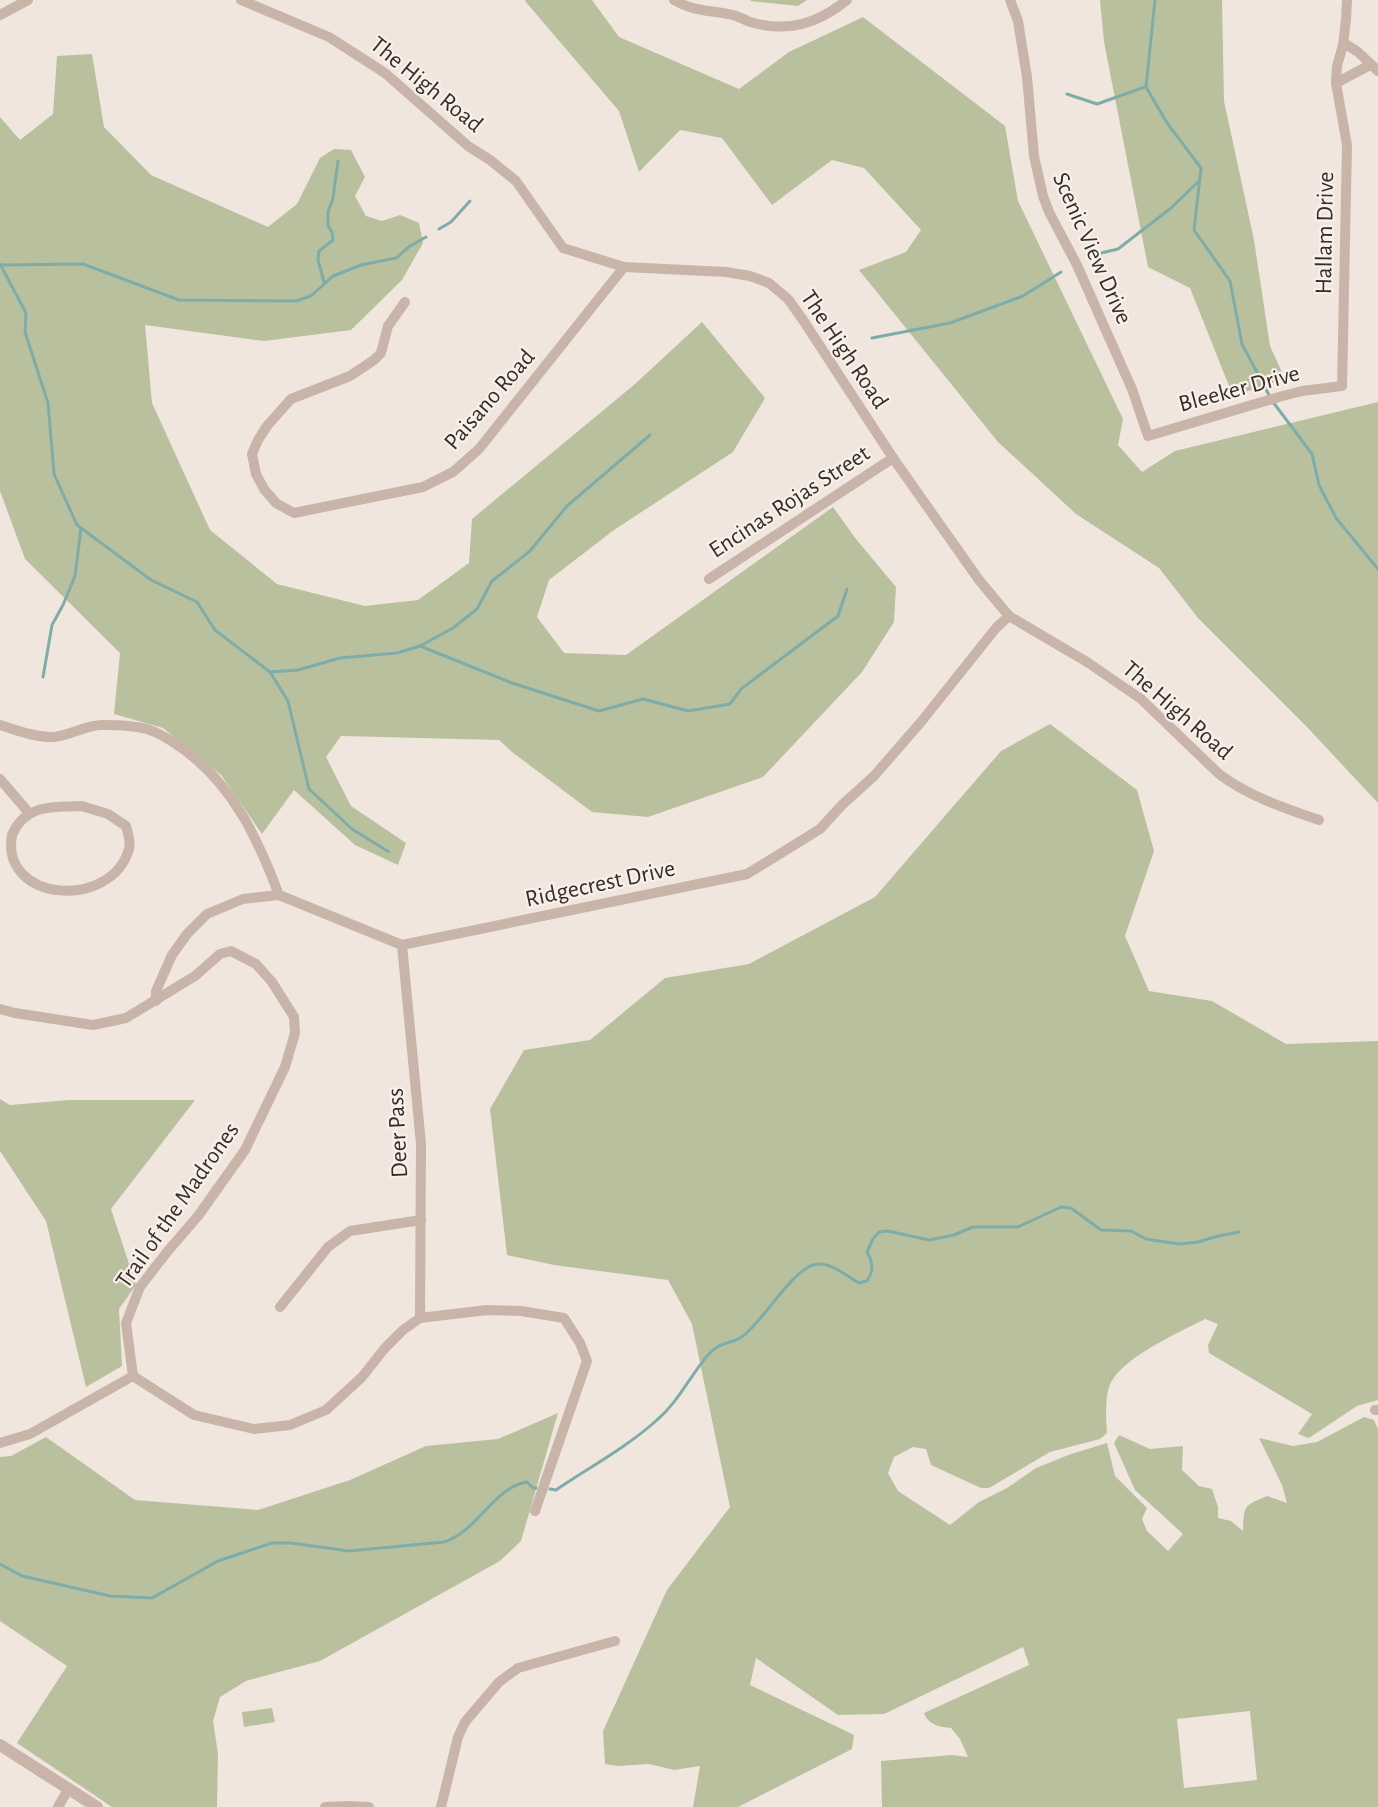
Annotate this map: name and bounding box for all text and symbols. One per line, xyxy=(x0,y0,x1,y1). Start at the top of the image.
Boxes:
street label: The High Road xyxy=(366,32,487,137)
street label: Scenic View Drive xyxy=(1048,169,1136,328)
street label: Hallam Drive xyxy=(1312,171,1338,295)
street label: The High Road xyxy=(796,286,892,413)
street label: Paisano Road xyxy=(440,345,540,454)
street label: Bleeker Drive xyxy=(1176,361,1302,417)
street label: Encinas Rojas Street xyxy=(705,441,874,563)
street label: The High Road xyxy=(1118,657,1237,765)
street label: Ridgecrest Drive xyxy=(523,856,677,912)
street label: Deer Pass xyxy=(384,1087,412,1179)
street label: Trail of the Madrones xyxy=(112,1118,244,1293)

